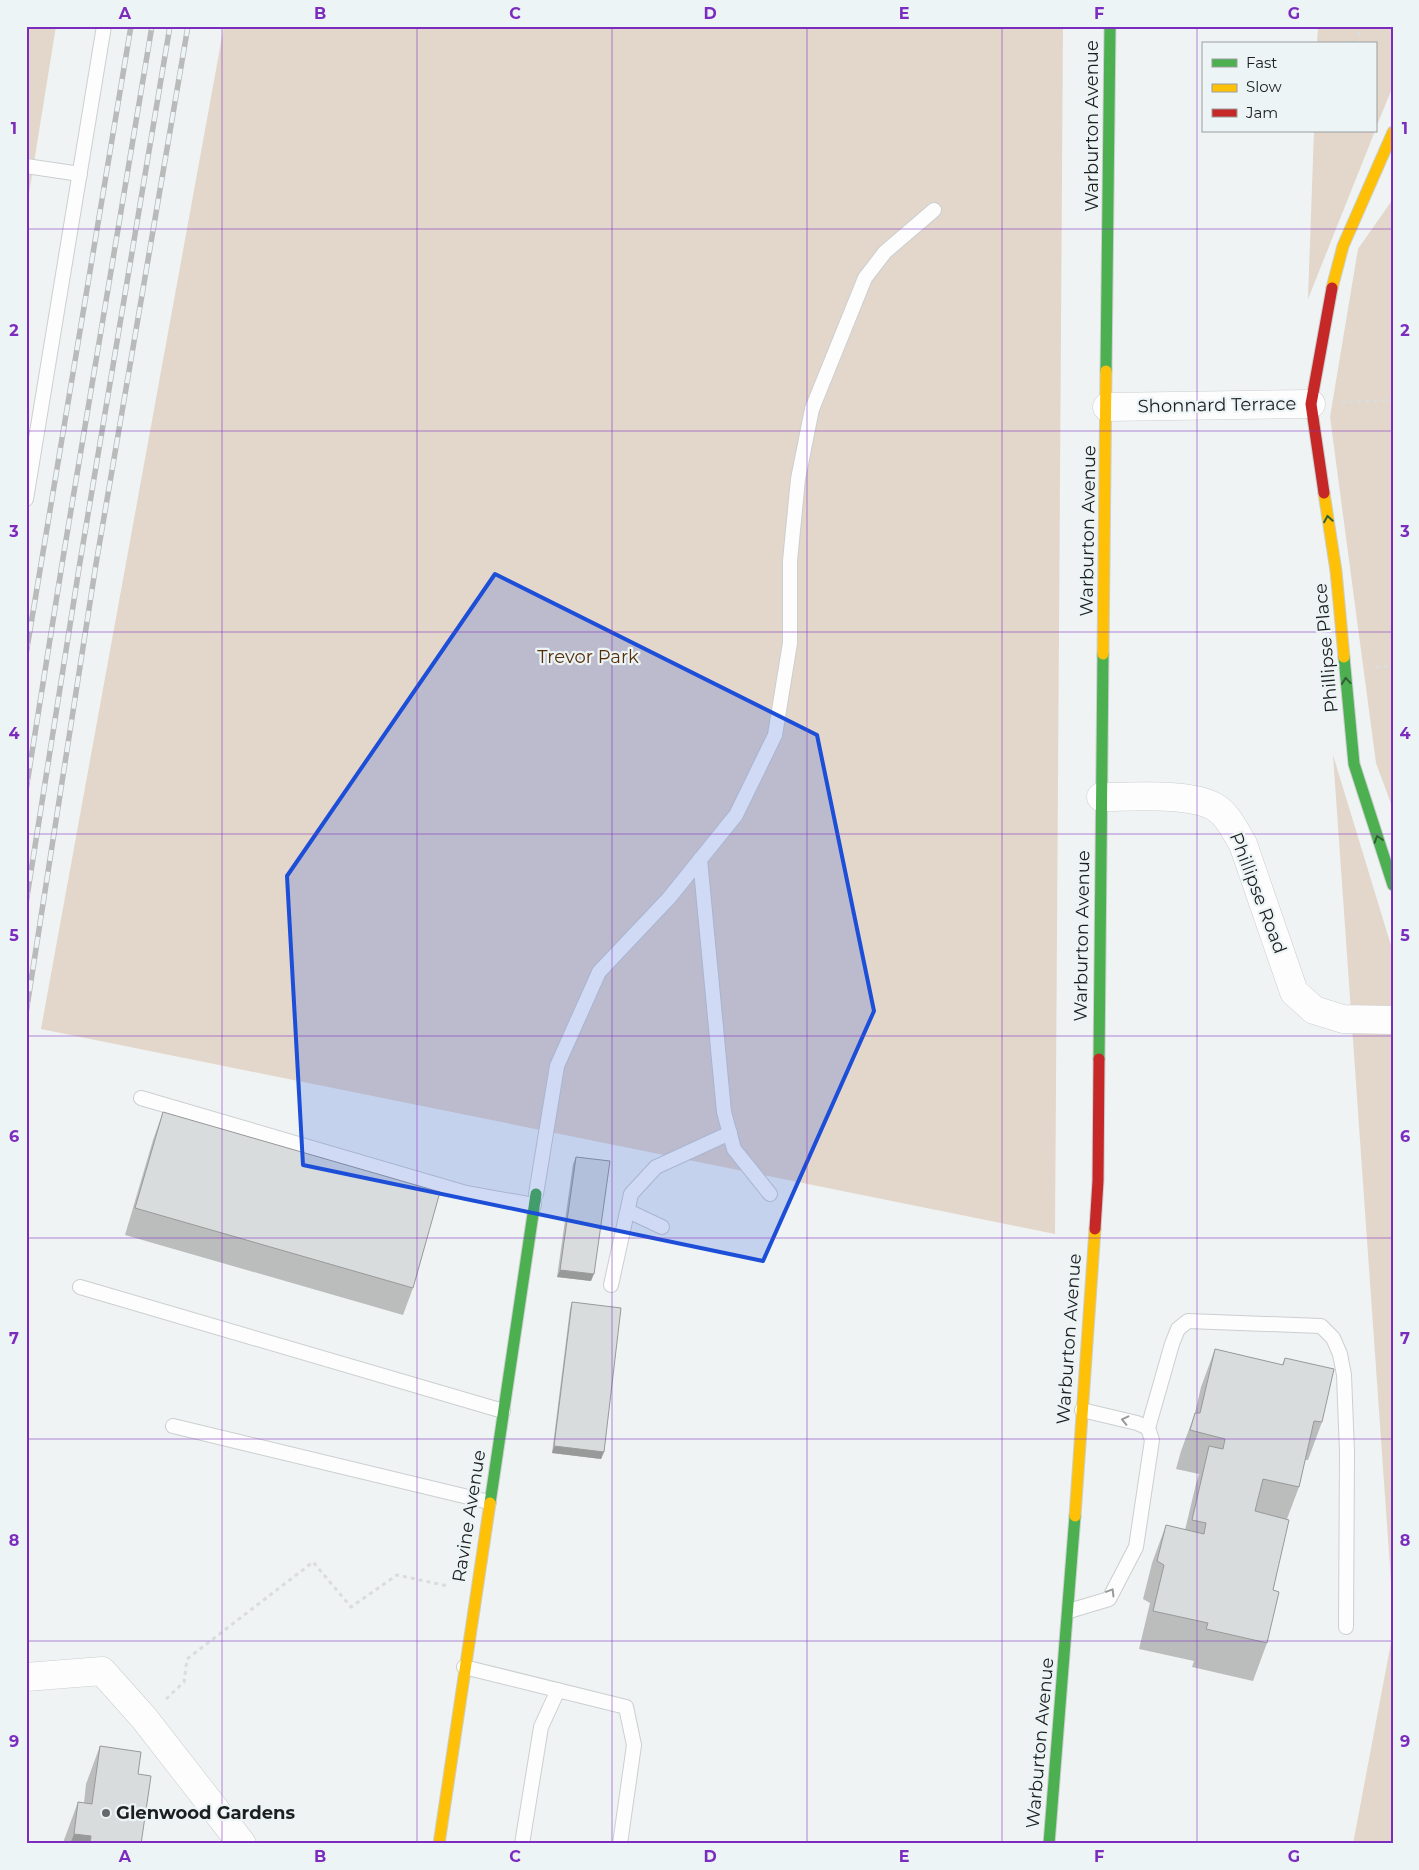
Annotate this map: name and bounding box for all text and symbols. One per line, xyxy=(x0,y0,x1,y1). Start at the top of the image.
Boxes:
text: A xyxy=(118,4,132,23)
text: B xyxy=(314,4,326,23)
text: C xyxy=(509,4,521,23)
text: D xyxy=(703,4,717,23)
text: E xyxy=(899,4,909,23)
text: F xyxy=(1094,4,1104,23)
text: G xyxy=(1288,4,1300,23)
street label: Warburton Avenue xyxy=(1081,40,1103,212)
legend xyxy=(1202,42,1376,132)
text: Fast xyxy=(1246,53,1277,72)
text: Slow xyxy=(1246,77,1282,96)
text: Jam xyxy=(1245,103,1278,122)
text: 1 xyxy=(11,119,17,138)
text: 1 xyxy=(1402,119,1408,138)
text: 2 xyxy=(9,321,19,340)
text: 2 xyxy=(1400,321,1410,340)
street label: Shonnard Terrace xyxy=(1137,393,1297,417)
street label: Warburton Avenue xyxy=(1076,445,1100,617)
one-way arrow xyxy=(1323,515,1334,523)
text: 3 xyxy=(8,522,19,541)
text: 3 xyxy=(1399,522,1410,541)
street label: Phillipse Place xyxy=(1309,582,1343,714)
park label: Trevor Park xyxy=(537,646,639,668)
one-way arrow xyxy=(1341,676,1352,684)
text: 4 xyxy=(8,724,20,743)
text: 4 xyxy=(1399,724,1411,743)
street label: Phillipse Road xyxy=(1225,829,1291,957)
one-way arrow xyxy=(1373,835,1383,844)
street label: Warburton Avenue xyxy=(1070,850,1094,1022)
text: 5 xyxy=(9,926,19,945)
text: 5 xyxy=(1400,926,1410,945)
text: 6 xyxy=(9,1127,19,1146)
text: 6 xyxy=(1400,1127,1410,1146)
street label: Warburton Avenue xyxy=(1052,1253,1086,1425)
text: 7 xyxy=(9,1329,19,1348)
text: 7 xyxy=(1400,1329,1410,1348)
one-way arrow xyxy=(1120,1415,1129,1426)
street label: Ravine Avenue xyxy=(448,1448,490,1584)
text: 8 xyxy=(9,1531,19,1550)
text: 8 xyxy=(1400,1531,1410,1550)
one-way arrow xyxy=(1105,1589,1115,1598)
street label: Warburton Avenue xyxy=(1022,1656,1058,1829)
text: 9 xyxy=(9,1732,19,1751)
text: 9 xyxy=(1400,1732,1410,1751)
place label: Glenwood Gardens xyxy=(116,1802,295,1824)
marker: Glenwood Gardens xyxy=(100,1807,112,1819)
text: A xyxy=(118,1847,132,1866)
text: B xyxy=(314,1847,326,1866)
text: C xyxy=(509,1847,521,1866)
text: D xyxy=(703,1847,717,1866)
text: E xyxy=(899,1847,909,1866)
text: F xyxy=(1094,1847,1104,1866)
text: G xyxy=(1288,1847,1300,1866)

